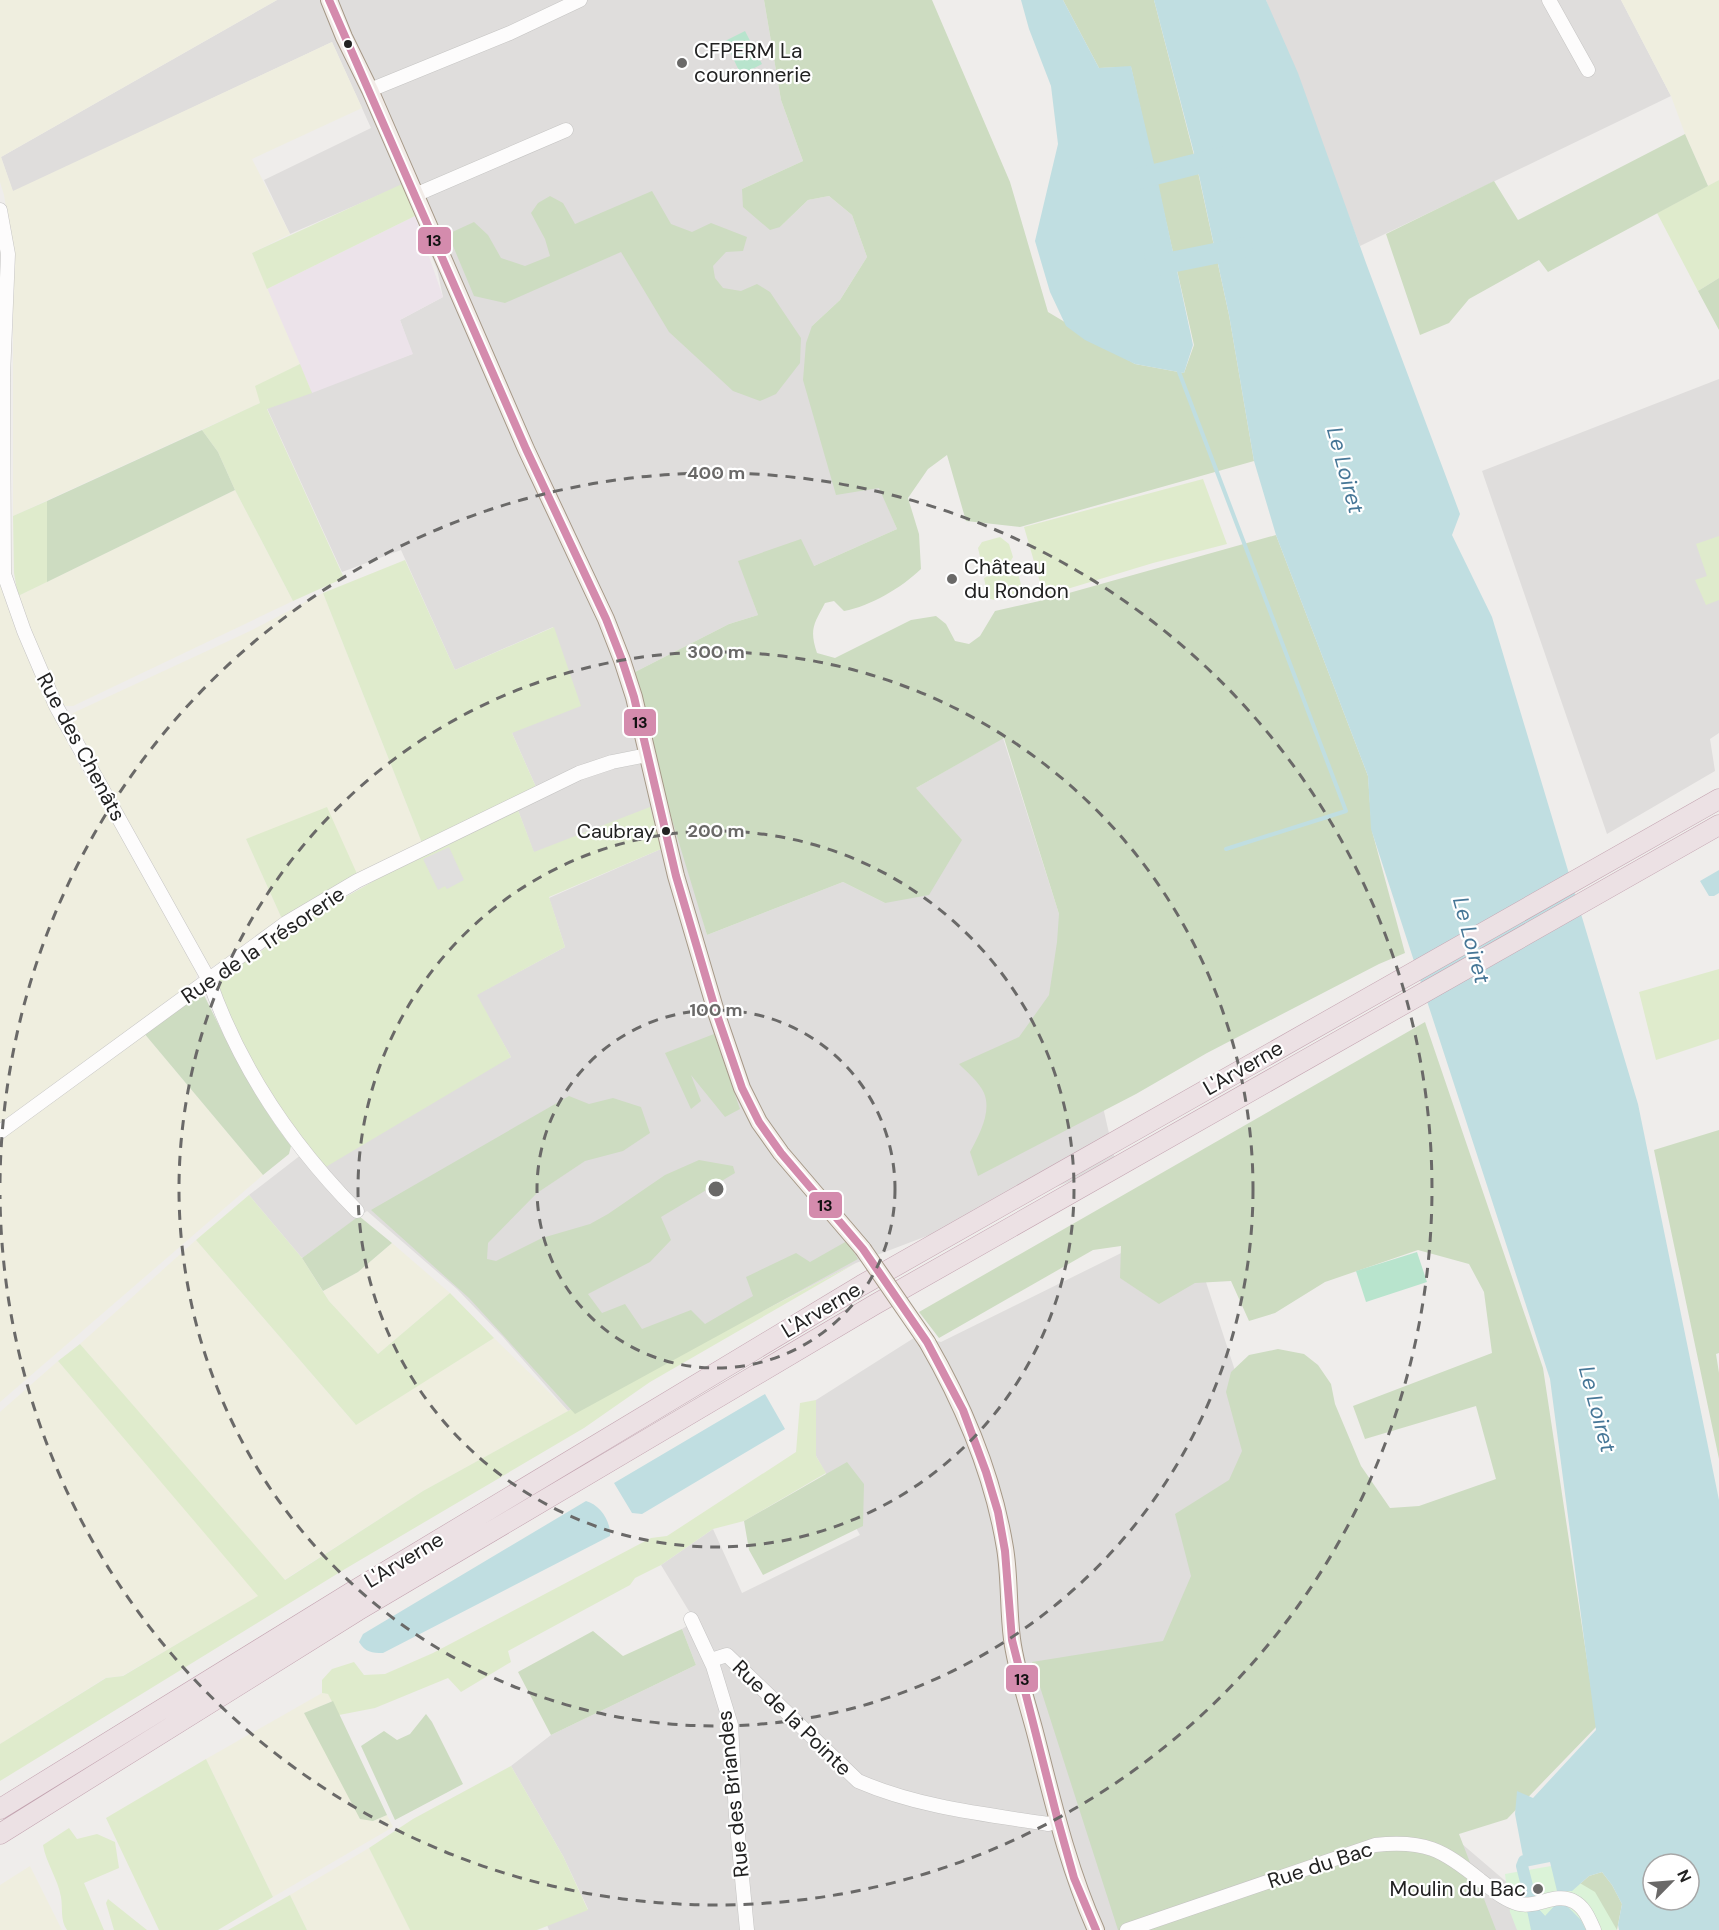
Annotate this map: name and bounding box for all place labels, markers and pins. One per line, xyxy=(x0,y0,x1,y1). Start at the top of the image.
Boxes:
place label: CFPERM La couronnerie xyxy=(694,37,811,89)
unlabelled marker xyxy=(342,38,354,50)
marker: CFPERM La couronnerie xyxy=(675,56,689,70)
place label: Château du Rondon xyxy=(964,553,1069,605)
marker: Château du Rondon xyxy=(945,572,959,586)
place label: Caubray xyxy=(577,818,655,844)
marker: Caubray xyxy=(660,825,672,837)
centre of rings xyxy=(706,1179,726,1199)
place label: Moulin du Bac xyxy=(1390,1875,1526,1903)
marker: Moulin du Bac xyxy=(1531,1882,1545,1896)

